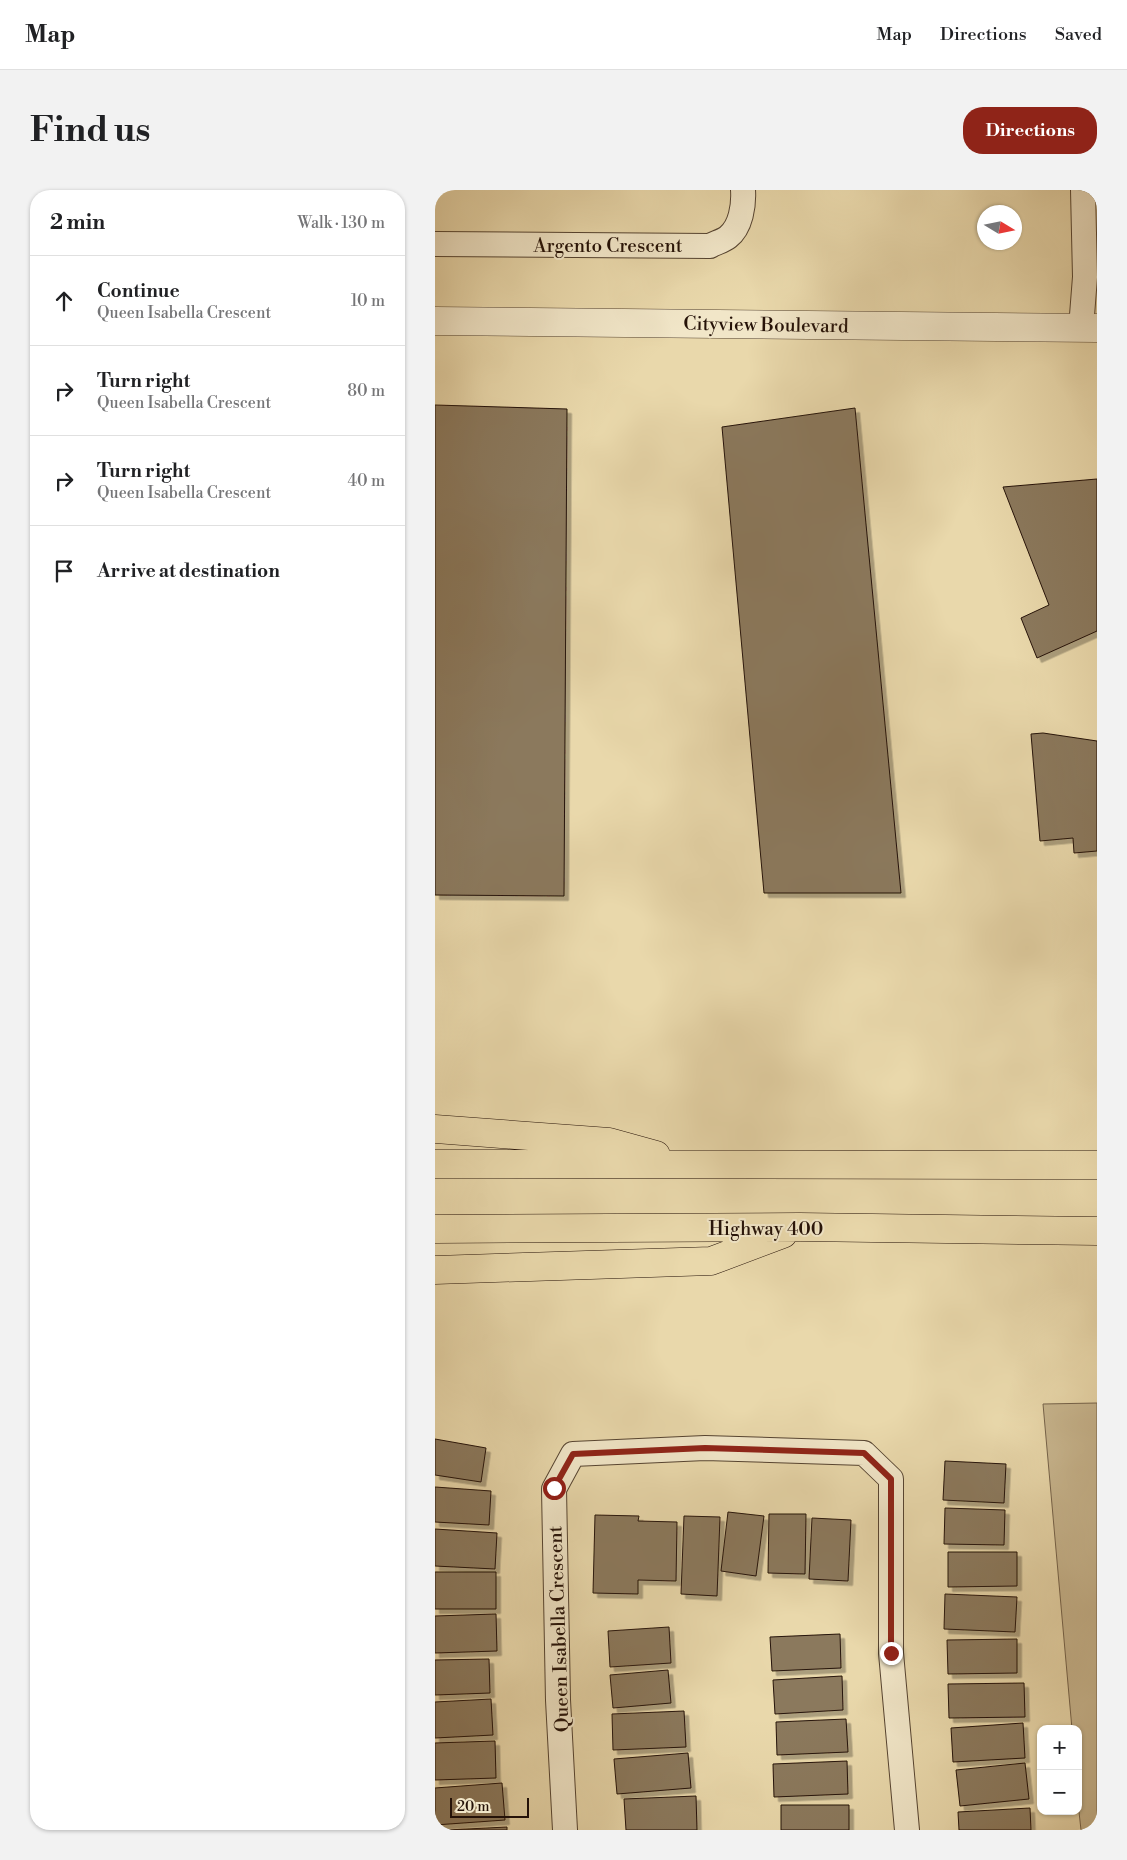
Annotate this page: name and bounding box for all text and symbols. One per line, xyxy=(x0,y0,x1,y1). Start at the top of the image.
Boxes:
text: Map xyxy=(25,20,75,50)
text: Map xyxy=(876,23,912,46)
text: Directions xyxy=(940,23,1027,46)
text: Saved xyxy=(1055,23,1102,46)
button: Directions xyxy=(963,107,1097,154)
text: Find us xyxy=(30,109,150,152)
north arrow xyxy=(977,205,1022,250)
text: 2 min xyxy=(50,210,105,236)
text: Walk · 130 m xyxy=(297,213,385,233)
street label: Argento Crescent xyxy=(533,234,683,258)
text: Continue xyxy=(97,279,180,303)
icon: ahead xyxy=(50,287,78,315)
text: 10 m xyxy=(351,291,385,311)
text: Queen Isabella Crescent xyxy=(97,303,271,323)
street label: Cityview Boulevard xyxy=(683,312,849,338)
text: Turn right xyxy=(97,369,190,393)
icon: right xyxy=(50,377,78,405)
text: 80 m xyxy=(347,381,385,401)
text: Queen Isabella Crescent xyxy=(97,393,271,413)
text: Turn right xyxy=(97,459,190,483)
icon: right xyxy=(50,467,78,495)
text: 40 m xyxy=(348,471,385,491)
text: Queen Isabella Crescent xyxy=(97,483,271,503)
icon: arrive xyxy=(50,557,78,585)
text: Arrive at destination xyxy=(97,559,280,583)
street label: Highway 400 xyxy=(709,1217,823,1241)
route start xyxy=(543,1477,566,1500)
street label: Queen Isabella Crescent xyxy=(543,1525,575,1733)
route end xyxy=(880,1642,903,1665)
map controls xyxy=(1037,1725,1082,1815)
button: + xyxy=(1037,1725,1082,1770)
button: − xyxy=(1037,1770,1082,1815)
scale bar xyxy=(450,1795,529,1818)
text: 20 m xyxy=(457,1798,489,1816)

